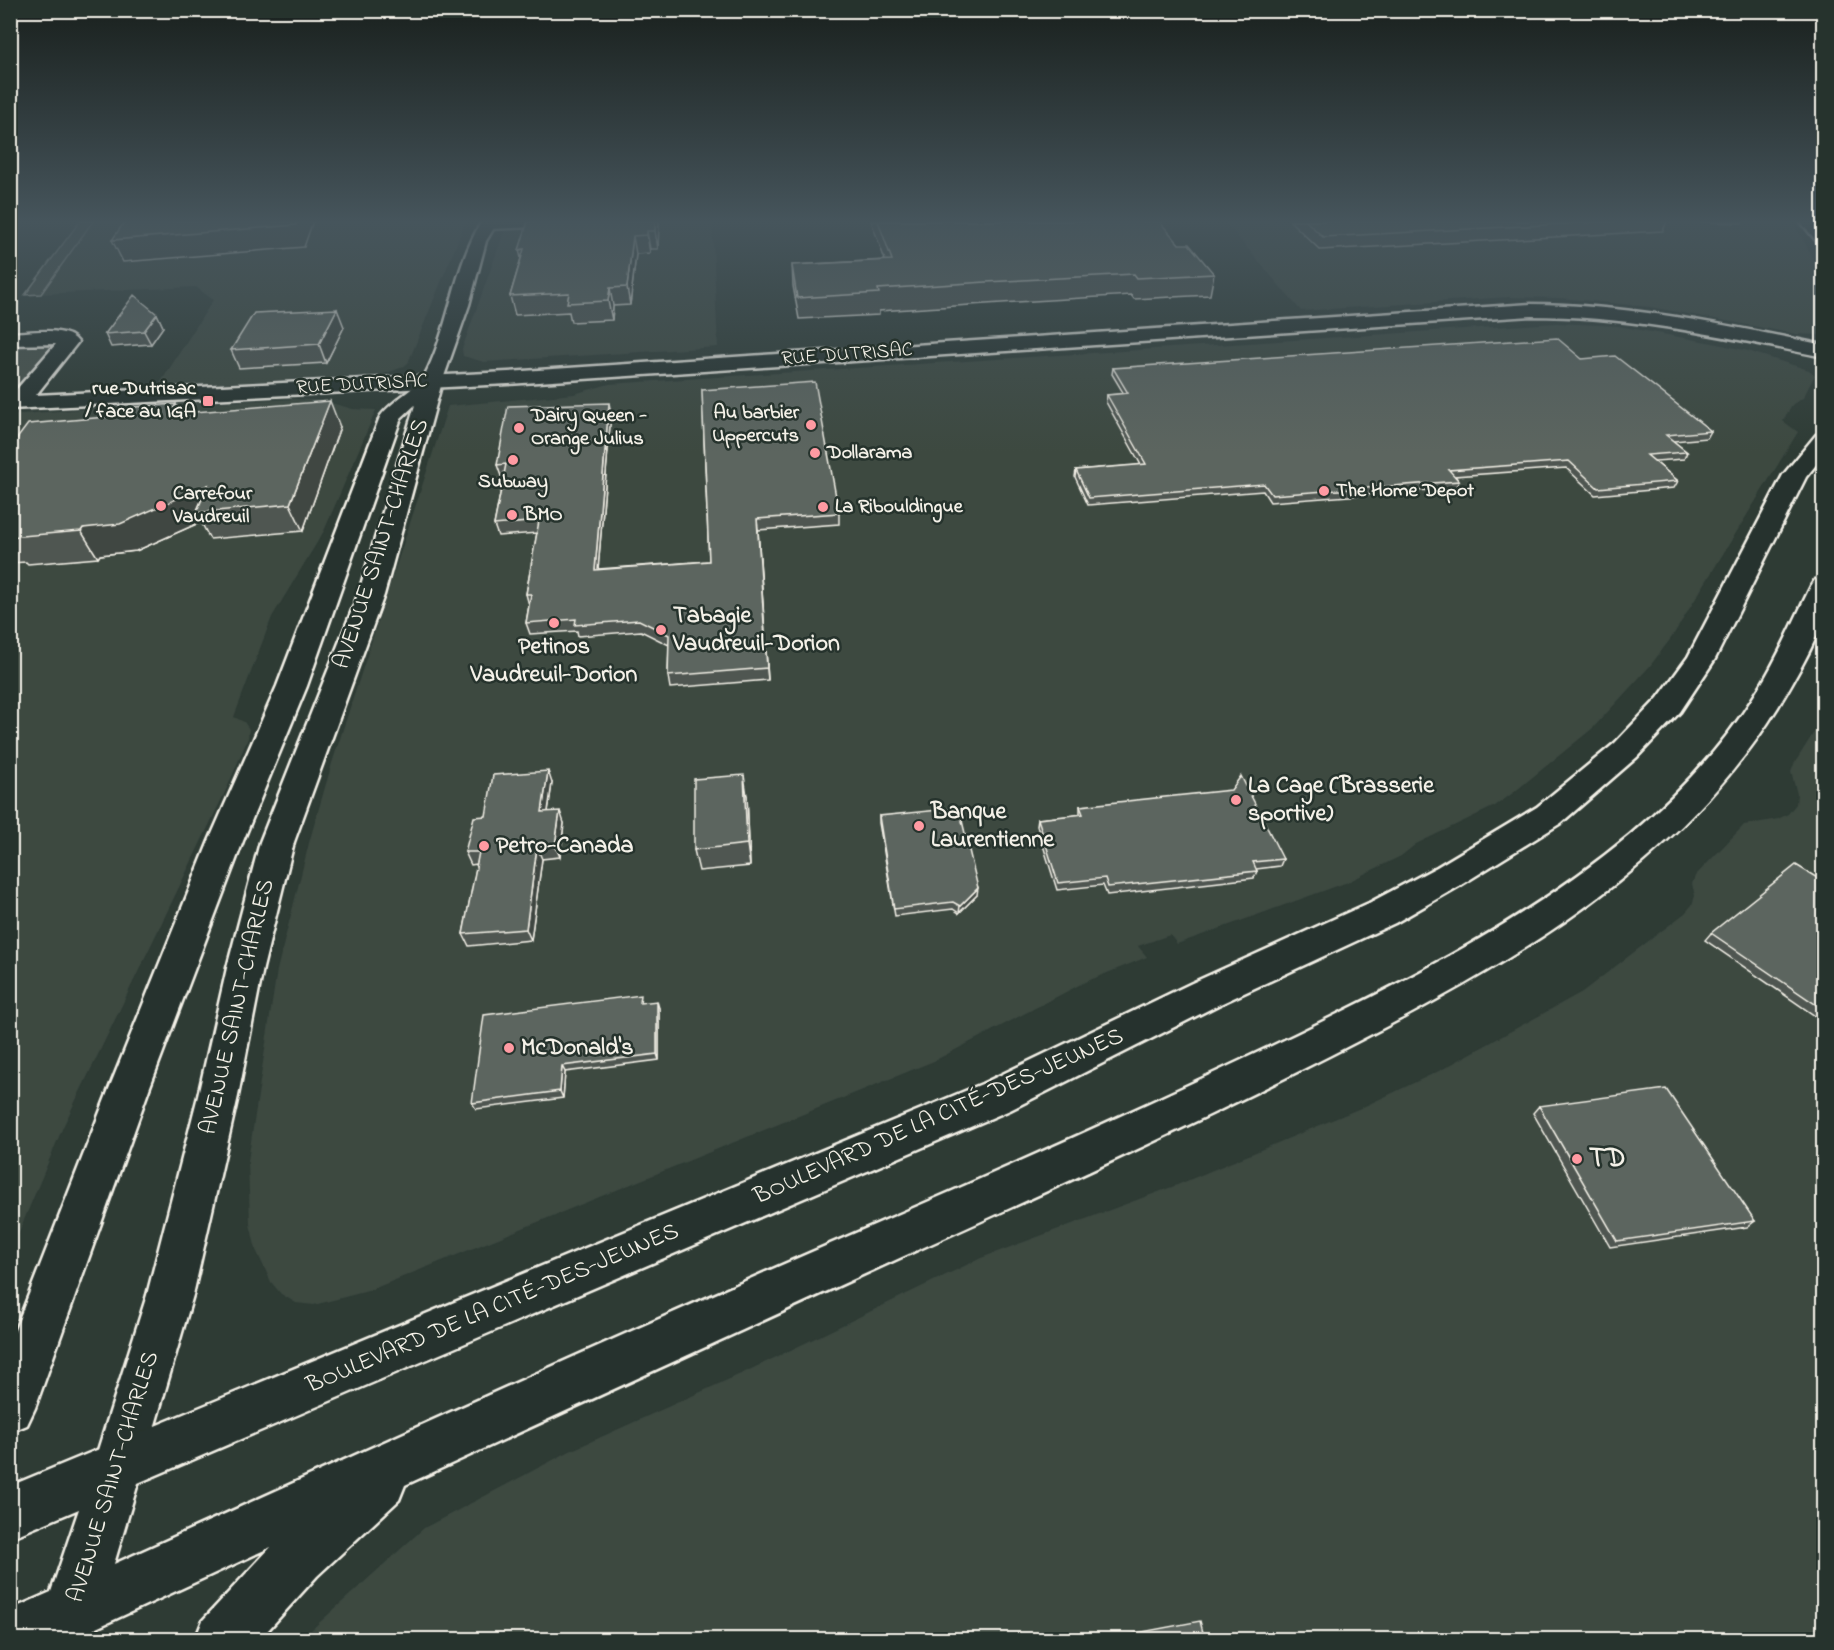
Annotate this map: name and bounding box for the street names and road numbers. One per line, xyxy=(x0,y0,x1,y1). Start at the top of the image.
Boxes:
street label: RUE DUTRISAC xyxy=(780,336,914,374)
street label: RUE DUTRISAC xyxy=(296,367,428,403)
street label: AVENUE SAINT-CHARLES xyxy=(325,414,439,674)
street label: AVENUE SAINT-CHARLES xyxy=(192,876,284,1138)
street label: BOULEVARD DE LA CITÉ-DES-JEUNES xyxy=(748,1019,1130,1215)
street label: BOULEVARD DE LA CITÉ-DES-JEUNES xyxy=(300,1214,685,1404)
street label: AVENUE SAINT-CHARLES xyxy=(59,1347,169,1607)

